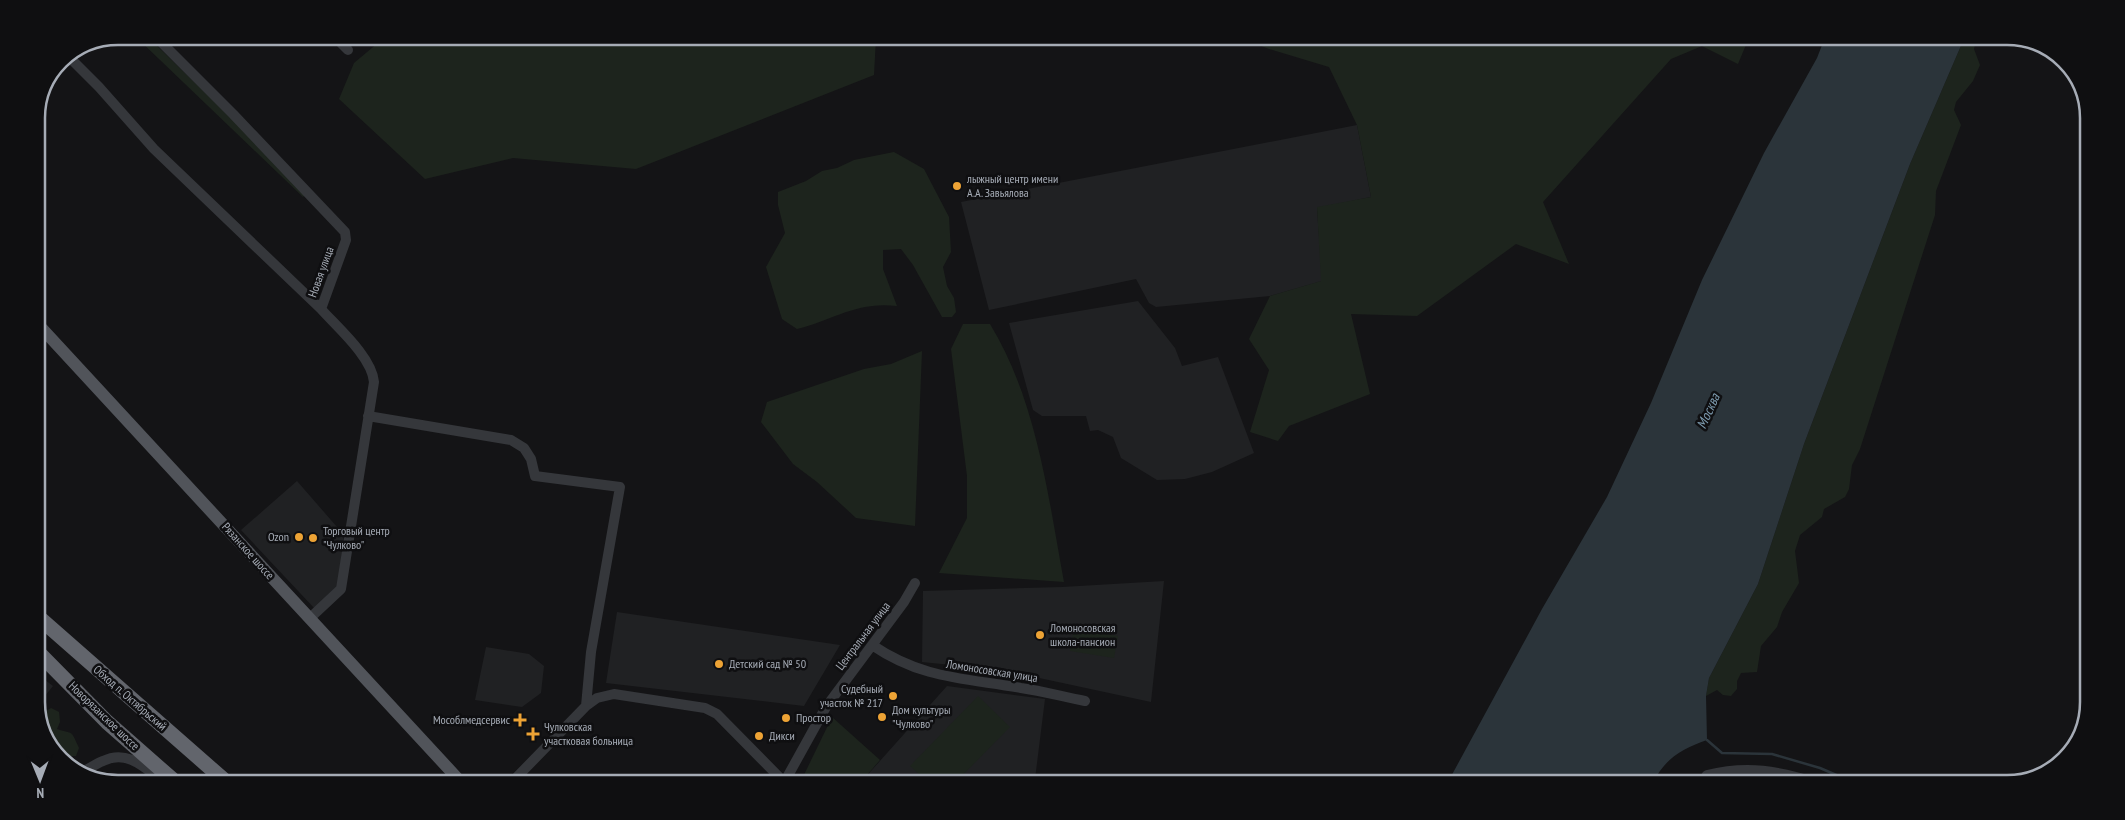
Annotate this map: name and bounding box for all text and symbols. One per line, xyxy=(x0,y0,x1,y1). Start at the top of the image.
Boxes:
place label: лыжный центр имени А.А. Завьялова xyxy=(966,171,1058,200)
marker: лыжный центр имени А.А. Завьялова xyxy=(951,180,963,192)
street label: Новая улица xyxy=(304,244,337,299)
water label: Москва xyxy=(1692,389,1724,431)
street label: Рязанское шоссе xyxy=(219,519,278,582)
place label: Торговый центр "Чулково" xyxy=(323,523,390,552)
place label: Ozon xyxy=(268,529,289,544)
marker: Ozon xyxy=(293,531,305,543)
marker: Торговый центр "Чулково" xyxy=(307,532,319,544)
street label: Центральная улица xyxy=(832,598,893,673)
place label: Ломоносовская школа-пансион xyxy=(1049,620,1116,649)
marker: Ломоносовская школа-пансион xyxy=(1034,629,1046,641)
place label: Детский сад № 50 xyxy=(729,656,806,671)
street label: Ломоносовская улица xyxy=(944,656,1039,685)
marker: Детский сад № 50 xyxy=(713,658,725,670)
street label: Обход п. Октябрьский xyxy=(91,662,170,734)
street label: Новорязанское шоссе xyxy=(66,678,143,753)
place label: Судебный участок № 217 xyxy=(820,681,883,710)
marker: Судебный участок № 217 xyxy=(887,690,899,702)
place label: Дом культуры "Чулково" xyxy=(892,702,950,731)
place label: Простор xyxy=(796,710,831,725)
marker: Дом культуры "Чулково" xyxy=(876,711,888,723)
place label: Мособлмедсервис xyxy=(433,712,511,727)
marker: Простор xyxy=(780,712,792,724)
marker: Мособлмедсервис xyxy=(514,714,526,726)
place label: Чулковская участковая больница xyxy=(544,719,633,748)
marker: Чулковская участковая больница xyxy=(526,727,540,741)
place label: Дикси xyxy=(769,728,795,743)
marker: Дикси xyxy=(753,730,765,742)
north arrow xyxy=(15,755,65,805)
text: N xyxy=(36,784,44,802)

